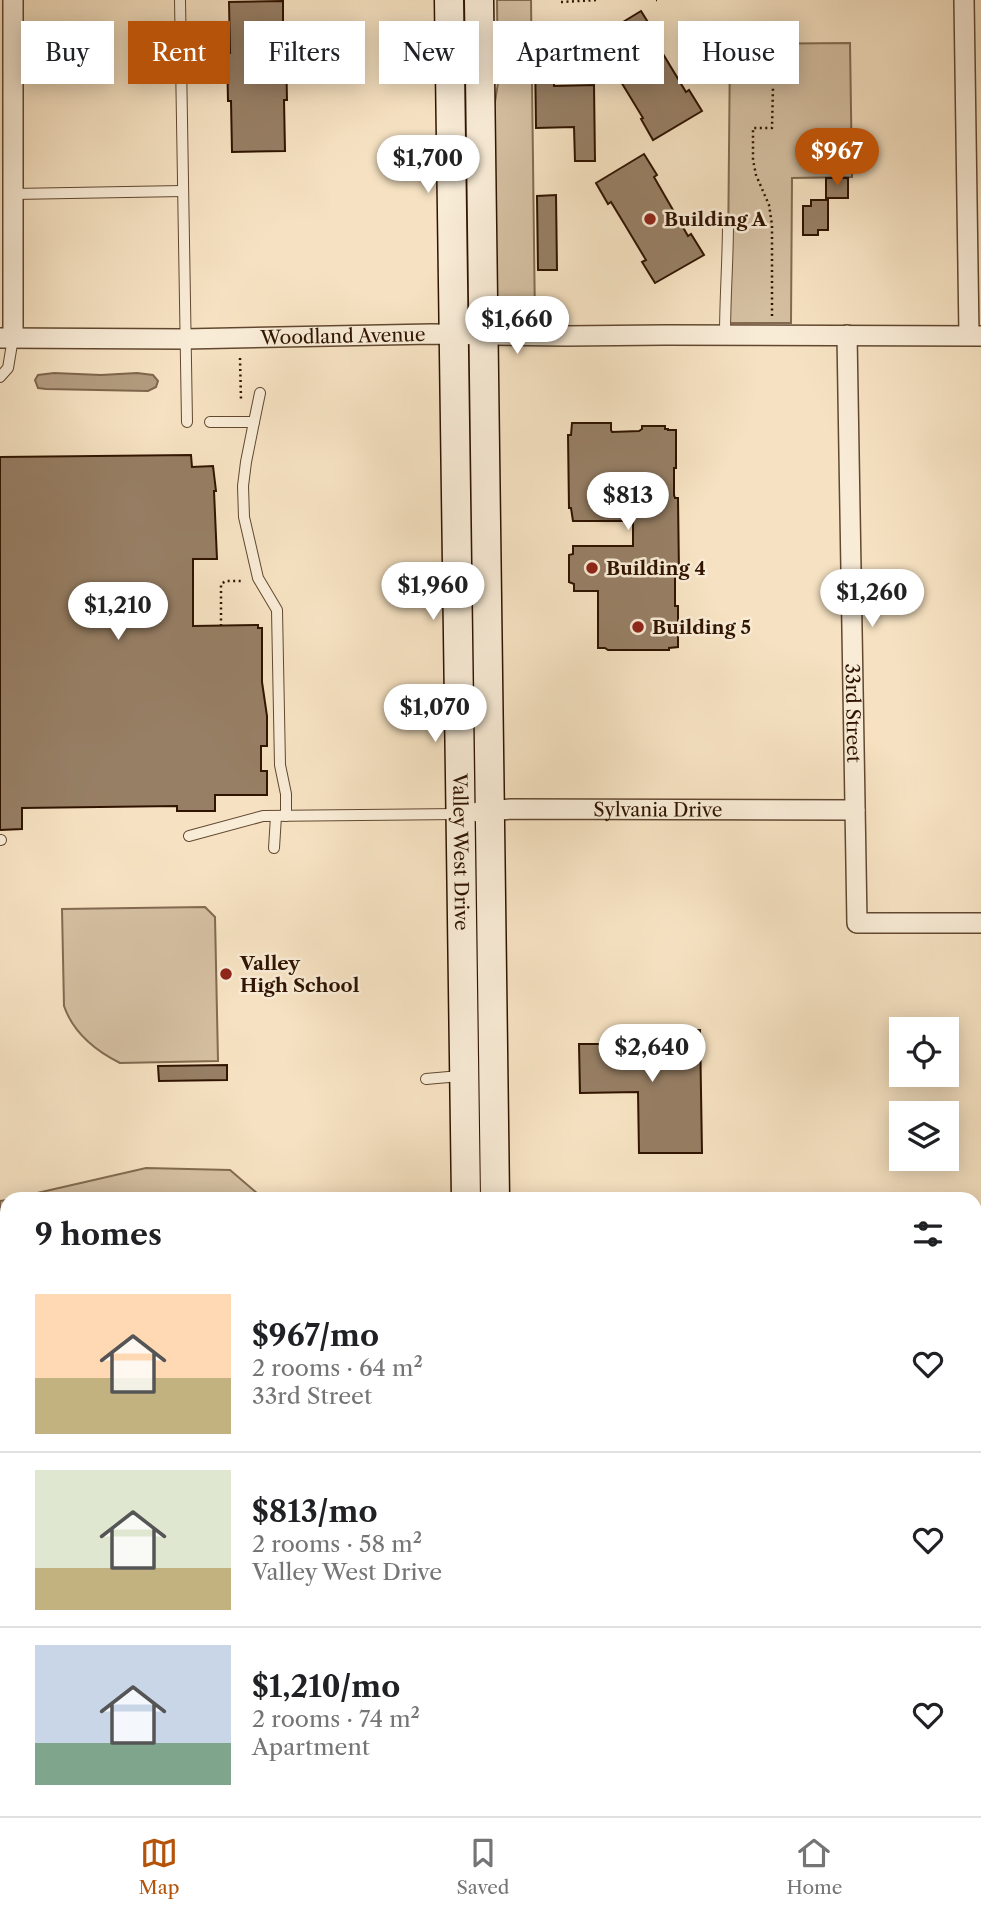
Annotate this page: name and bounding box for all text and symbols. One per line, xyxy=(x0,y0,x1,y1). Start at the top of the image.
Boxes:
chip: Buy xyxy=(21,21,114,84)
chip: Rent xyxy=(128,21,230,84)
chip: Filters xyxy=(244,21,365,84)
chip: New xyxy=(379,21,479,84)
chip: Apartment xyxy=(493,21,664,84)
chip: House xyxy=(678,21,799,84)
pin: $967 xyxy=(796,128,878,188)
pin: $1,700 xyxy=(371,136,485,195)
text: $967 xyxy=(811,137,863,165)
text: $1,700 xyxy=(393,144,463,172)
place label: Building A xyxy=(664,208,768,231)
marker: Building A xyxy=(642,211,658,227)
pin: $1,660 xyxy=(460,296,574,356)
text: $1,660 xyxy=(481,305,553,333)
street label: Woodland Avenue xyxy=(259,323,426,349)
pin: $813 xyxy=(587,472,669,532)
text: $813 xyxy=(603,481,653,509)
place label: Building 4 xyxy=(606,557,706,580)
marker: Building 4 xyxy=(584,560,600,576)
pin: $1,960 xyxy=(376,562,490,622)
pin: $1,260 xyxy=(815,570,929,629)
text: $1,960 xyxy=(397,571,469,599)
text: $1,260 xyxy=(836,578,908,606)
pin: $1,210 xyxy=(61,582,175,642)
text: $1,210 xyxy=(84,591,152,619)
place label: Building 5 xyxy=(652,616,751,639)
marker: Building 5 xyxy=(630,619,646,635)
street label: 33rd Street xyxy=(841,663,865,763)
pin: $1,070 xyxy=(378,684,492,744)
text: $1,070 xyxy=(400,693,470,721)
street label: Valley West Drive xyxy=(448,772,473,931)
street label: Sylvania Drive xyxy=(593,798,722,822)
place label: Valley High School xyxy=(239,952,360,997)
marker: Valley High School xyxy=(218,966,234,982)
map controls xyxy=(889,1017,959,1171)
button: locate xyxy=(889,1017,959,1087)
pin: $2,640 xyxy=(595,1024,709,1084)
text: $2,640 xyxy=(615,1033,689,1061)
button: layers xyxy=(889,1101,959,1171)
icon: filters xyxy=(909,1215,947,1253)
text: 9 homes xyxy=(35,1216,162,1253)
text: $967/mo xyxy=(252,1317,379,1354)
icon: home xyxy=(91,1322,175,1406)
icon: heart xyxy=(909,1345,947,1383)
text: 2 rooms · 64 m² xyxy=(252,1354,423,1382)
text: 33rd Street xyxy=(252,1382,372,1410)
text: $813/mo xyxy=(252,1493,378,1530)
icon: home xyxy=(91,1498,175,1582)
icon: heart xyxy=(909,1521,947,1559)
text: 2 rooms · 58 m² xyxy=(252,1530,422,1558)
text: Valley West Drive xyxy=(252,1558,442,1586)
text: $1,210/mo xyxy=(252,1668,400,1705)
icon: home xyxy=(91,1673,175,1757)
icon: heart xyxy=(909,1696,947,1734)
text: 2 rooms · 74 m² xyxy=(252,1705,420,1733)
text: Apartment xyxy=(252,1733,370,1761)
tab: Map xyxy=(139,1834,179,1899)
tab: Saved xyxy=(457,1834,509,1899)
tab: Home xyxy=(787,1834,842,1899)

